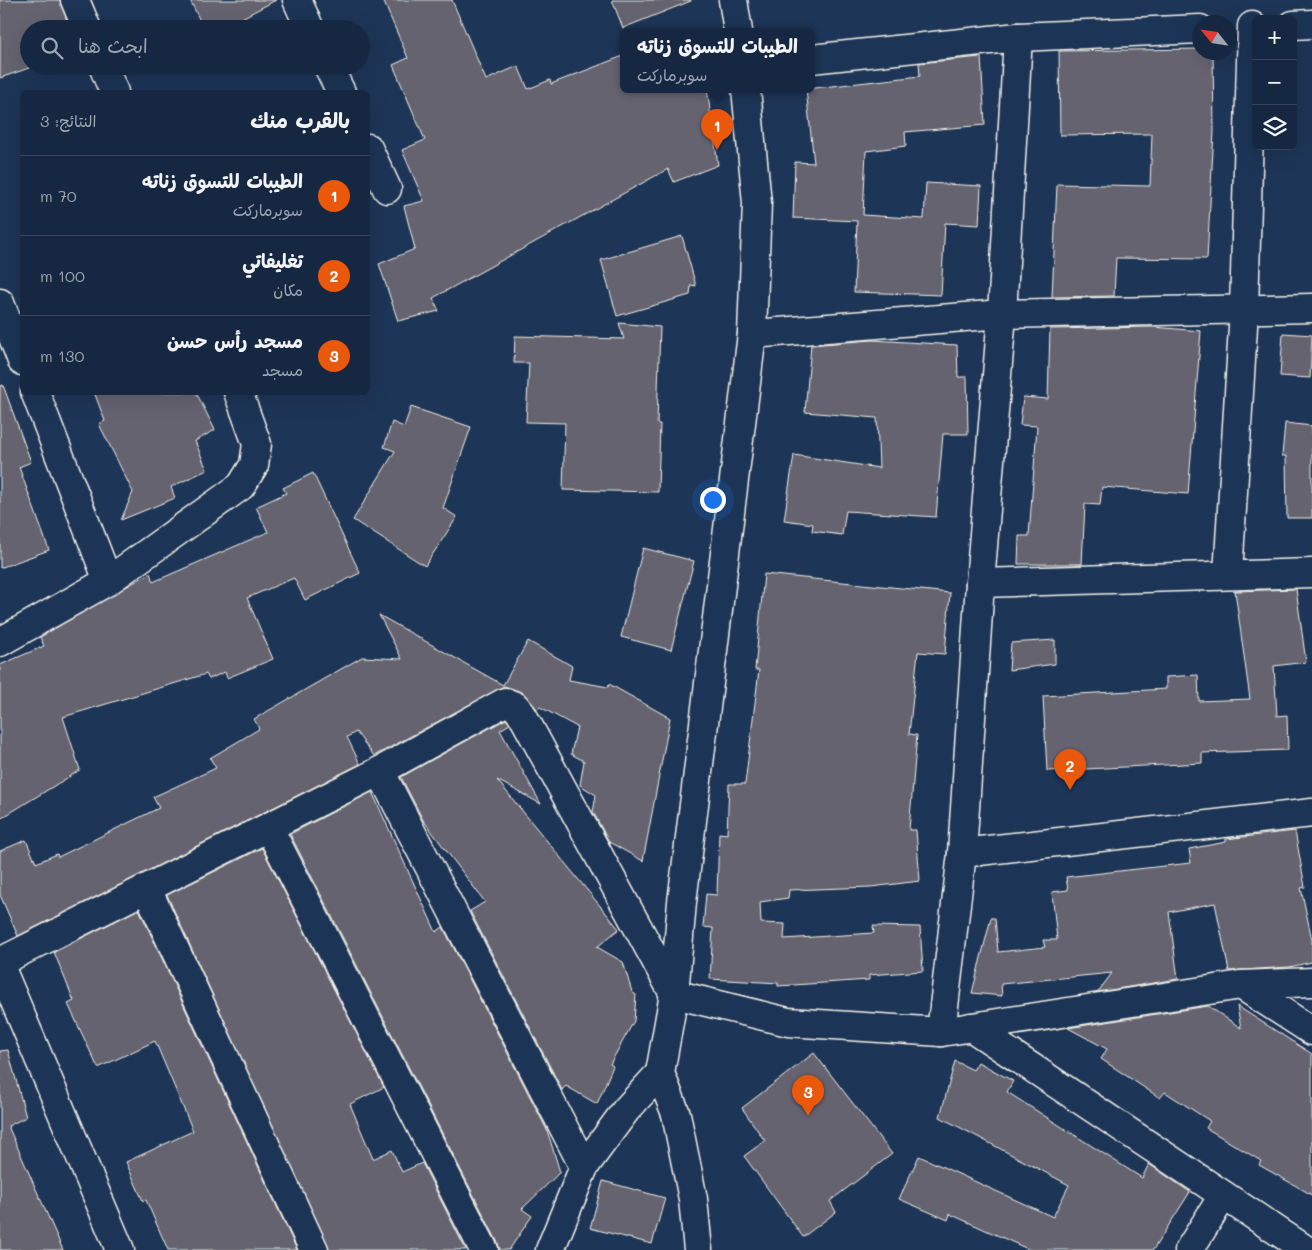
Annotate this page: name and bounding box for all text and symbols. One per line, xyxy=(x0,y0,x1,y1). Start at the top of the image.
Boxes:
north arrow xyxy=(1192,15,1237,60)
map controls xyxy=(1252,15,1297,150)
button: + xyxy=(1252,15,1297,60)
search box xyxy=(20,20,370,75)
popup xyxy=(620,28,815,93)
text: ابحث هنا xyxy=(78,33,148,58)
text: الطيبات للتسوق زناته xyxy=(637,33,798,58)
icon: search xyxy=(38,34,66,62)
button: − xyxy=(1252,60,1297,105)
text: سوبرماركت xyxy=(637,64,707,85)
button: layers xyxy=(1252,105,1297,150)
text: بالقرب منك xyxy=(250,106,350,133)
pin: 1 xyxy=(701,109,733,150)
text: النتائج: 3 xyxy=(40,110,96,131)
text: الطيبات للتسوق زناته xyxy=(142,168,303,193)
text: 70 m xyxy=(40,185,77,206)
text: 1 xyxy=(330,185,338,206)
text: سوبرماركت xyxy=(233,199,303,220)
text: تغليفاتي xyxy=(242,248,303,273)
text: 100 m xyxy=(40,265,85,286)
text: 2 xyxy=(330,265,338,286)
text: مكان xyxy=(273,279,303,300)
text: مسجد رأس حسن xyxy=(167,328,303,353)
text: 130 m xyxy=(40,345,84,366)
text: 3 xyxy=(329,345,339,366)
text: مسجد xyxy=(262,359,303,380)
your location xyxy=(700,487,726,513)
pin: 2 xyxy=(1054,749,1086,790)
pin: 3 xyxy=(792,1075,824,1116)

